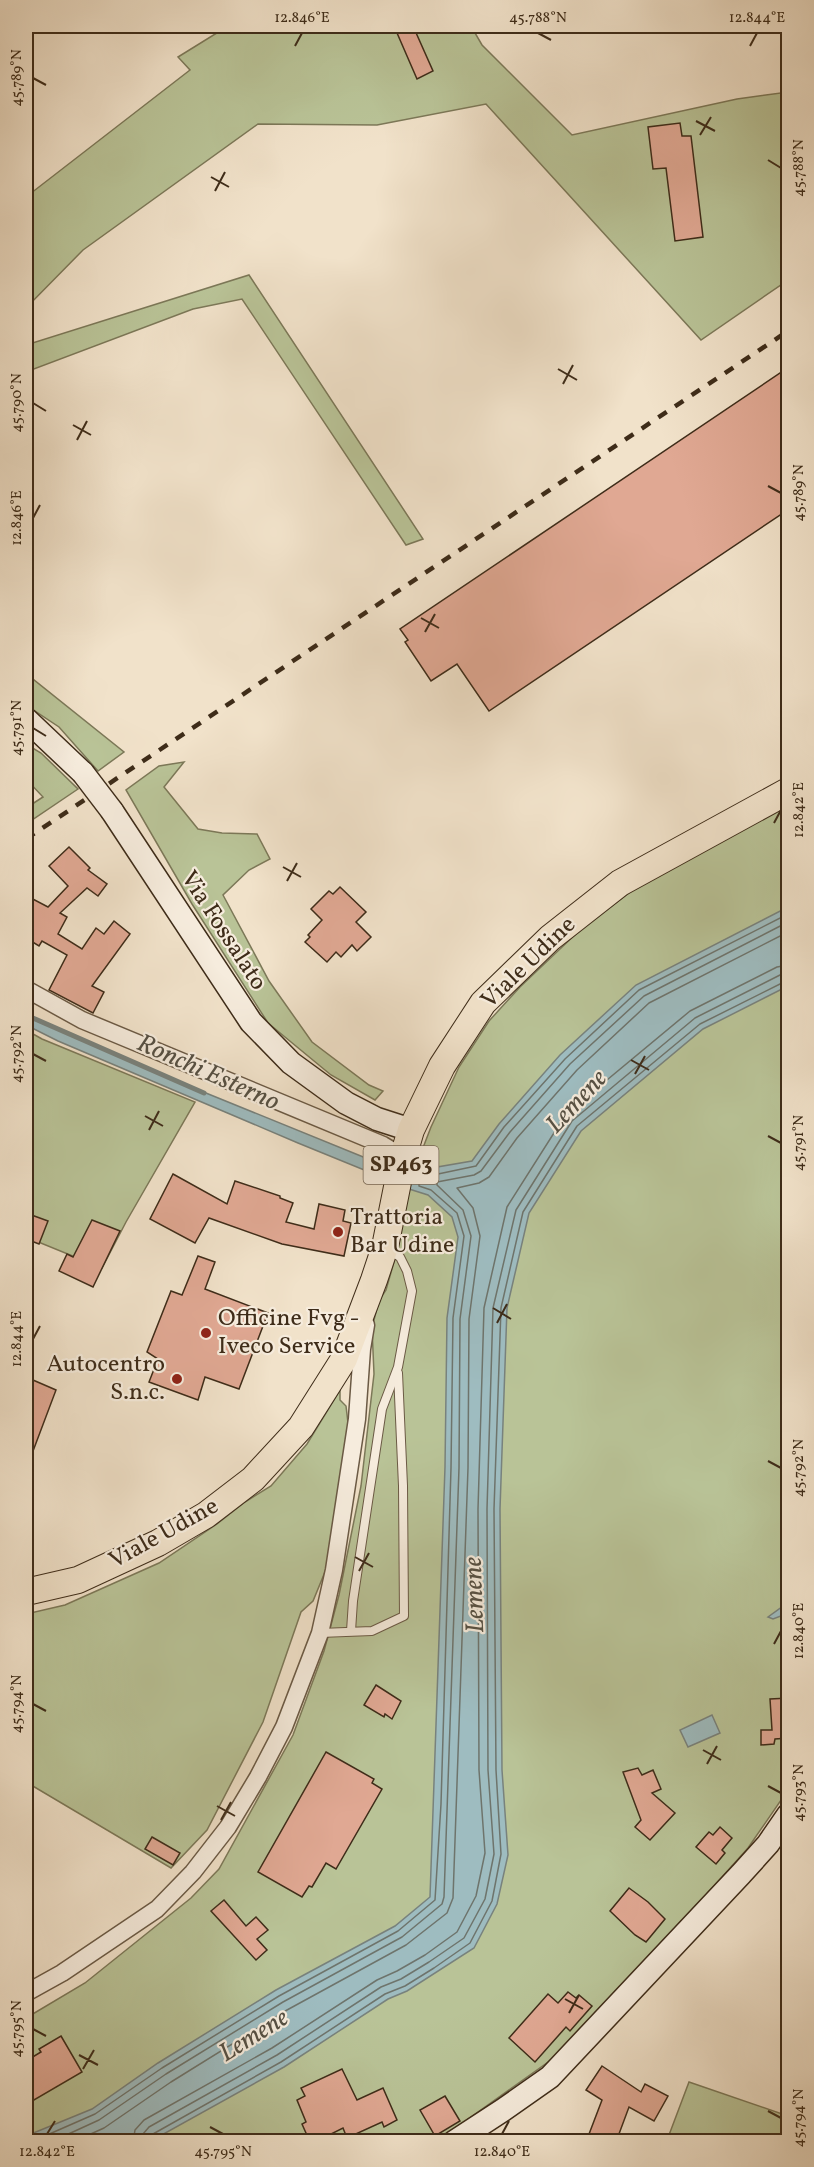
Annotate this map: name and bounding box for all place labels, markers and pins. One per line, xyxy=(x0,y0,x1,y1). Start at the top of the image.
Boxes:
place label: Trattoria Bar Udine xyxy=(350,1201,454,1263)
marker: Trattoria Bar Udine xyxy=(331,1225,345,1239)
place label: Officine Fvg - Iveco Service xyxy=(218,1302,360,1364)
marker: Officine Fvg - Iveco Service xyxy=(199,1326,213,1340)
place label: Autocentro S.n.c. xyxy=(46,1348,165,1410)
marker: Autocentro S.n.c. xyxy=(170,1372,184,1386)

